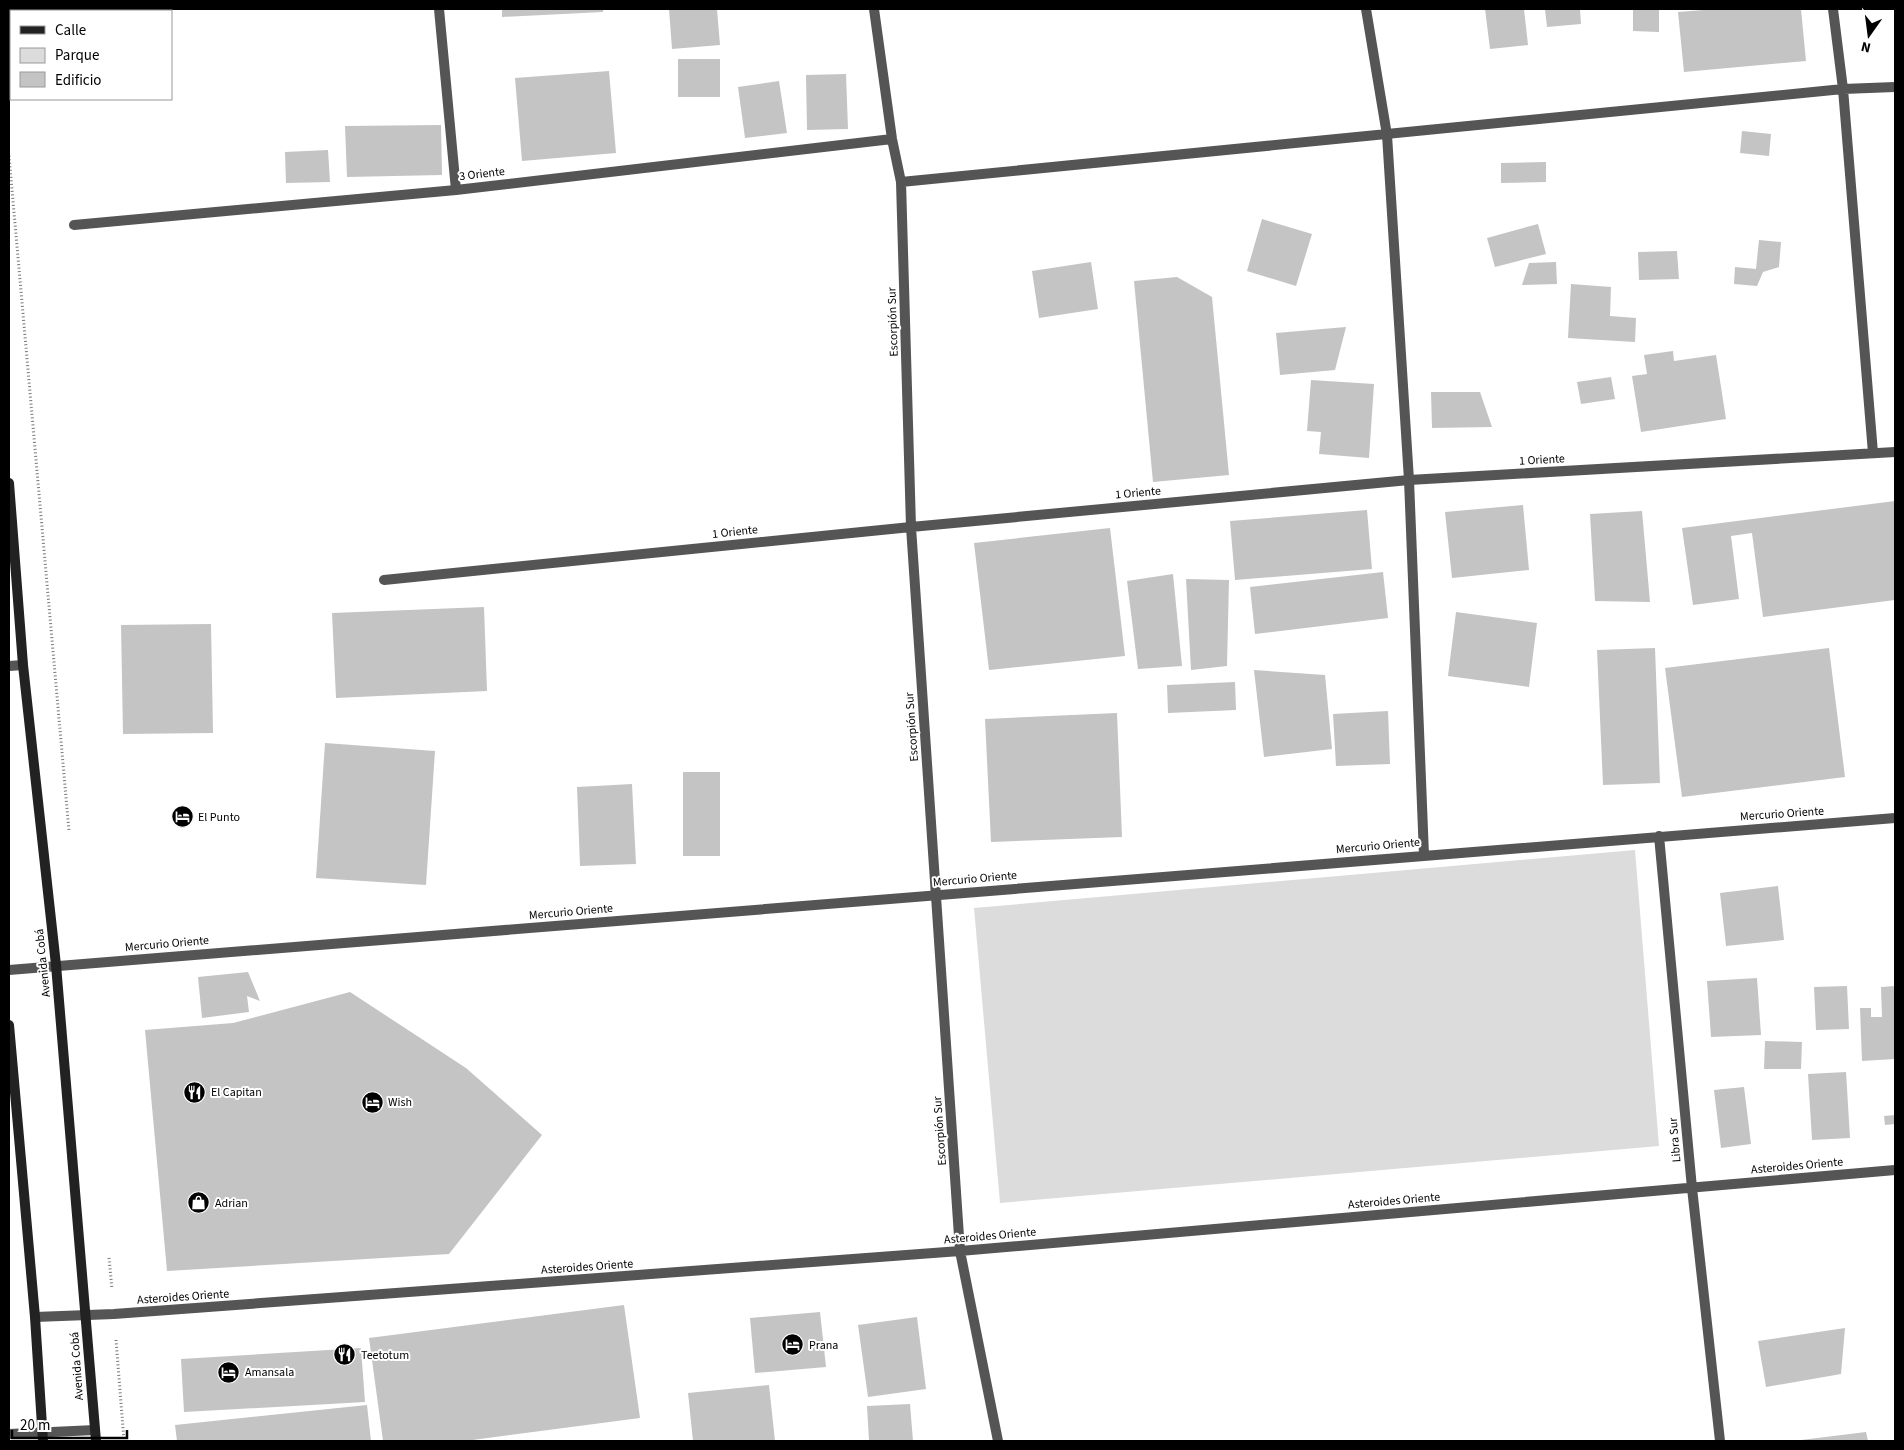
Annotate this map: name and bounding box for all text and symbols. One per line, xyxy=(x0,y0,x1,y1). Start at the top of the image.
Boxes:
legend xyxy=(10,10,172,100)
north arrow xyxy=(1844,10,1894,60)
text: Calle xyxy=(55,20,86,41)
text: N xyxy=(1859,36,1873,57)
text: Parque xyxy=(55,45,99,66)
text: Edificio xyxy=(55,70,102,91)
street label: 3 Oriente xyxy=(458,163,506,185)
street label: Escorpión Sur xyxy=(883,286,903,357)
street label: 1 Oriente xyxy=(1519,450,1565,470)
street label: 1 Oriente xyxy=(1114,483,1162,503)
street label: 1 Oriente xyxy=(711,521,759,543)
street label: Escorpión Sur xyxy=(901,691,923,762)
street label: Mercurio Oriente xyxy=(1739,803,1825,825)
hotel icon: El Punto xyxy=(170,805,194,829)
place label: El Punto xyxy=(198,809,240,826)
street label: Mercurio Oriente xyxy=(1335,834,1421,858)
street label: Mercurio Oriente xyxy=(932,867,1018,891)
street label: Mercurio Oriente xyxy=(528,900,614,924)
street label: Avenida Cobá xyxy=(31,928,55,998)
street label: Mercurio Oriente xyxy=(124,932,210,956)
restaurant icon: El Capitan xyxy=(183,1080,207,1104)
place label: El Capitan xyxy=(211,1084,262,1101)
hotel icon: Wish xyxy=(360,1090,384,1114)
place label: Wish xyxy=(388,1094,412,1111)
street label: Escorpión Sur xyxy=(929,1095,951,1166)
street label: Libra Sur xyxy=(1665,1116,1685,1163)
street label: Asteroides Oriente xyxy=(1750,1154,1844,1178)
street label: Asteroides Oriente xyxy=(1347,1189,1441,1213)
shop icon: Adrian xyxy=(187,1191,211,1215)
place label: Adrian xyxy=(215,1195,248,1212)
street label: Asteroides Oriente xyxy=(943,1224,1037,1248)
street label: Asteroides Oriente xyxy=(540,1255,634,1279)
street label: Asteroides Oriente xyxy=(136,1285,230,1309)
street label: Avenida Cobá xyxy=(66,1331,88,1401)
hotel icon: Prana xyxy=(781,1333,805,1357)
place label: Prana xyxy=(809,1337,838,1354)
restaurant icon: Teetotum xyxy=(333,1343,357,1367)
place label: Teetotum xyxy=(361,1347,409,1364)
hotel icon: Amansala xyxy=(217,1360,241,1384)
place label: Amansala xyxy=(245,1364,294,1381)
scale bar xyxy=(12,1408,128,1440)
text: 20 m xyxy=(20,1415,50,1436)

